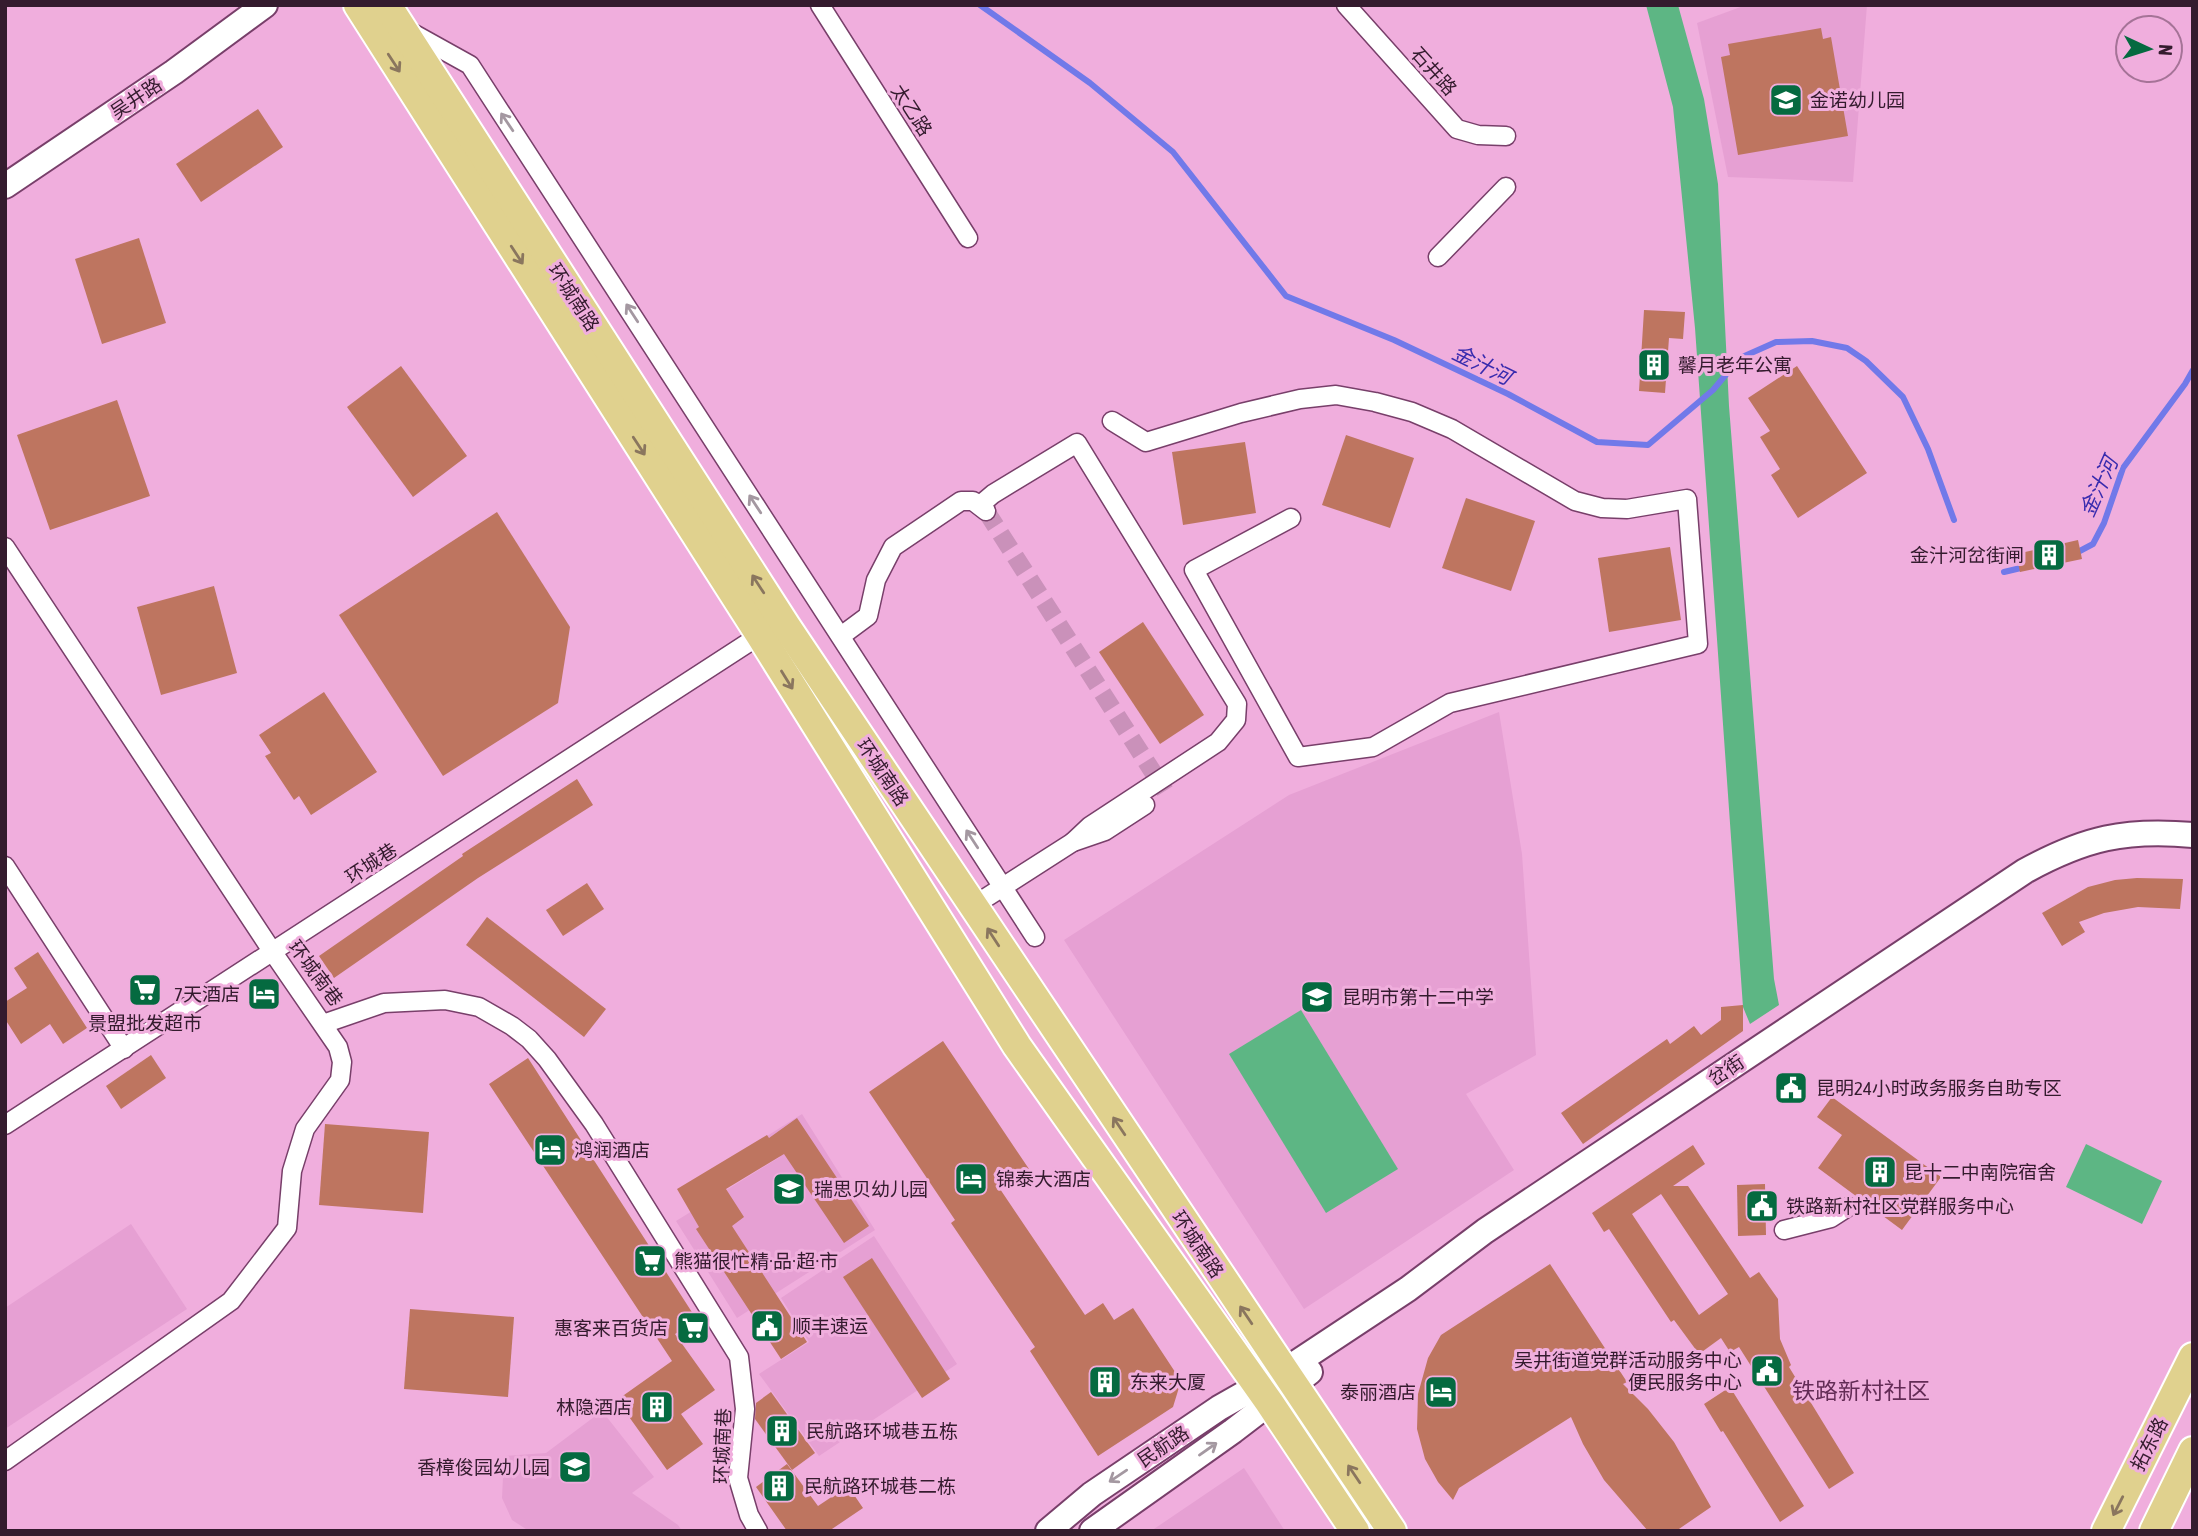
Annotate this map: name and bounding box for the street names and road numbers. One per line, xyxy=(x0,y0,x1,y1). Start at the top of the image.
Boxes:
street label: 石井路 xyxy=(1407,42,1461,100)
street label: 吴井路 xyxy=(106,73,166,123)
street label: 太乙路 xyxy=(887,80,937,140)
street label: 环城南路 xyxy=(544,259,604,335)
street label: 环城南路 xyxy=(853,734,913,810)
street label: 环城巷 xyxy=(341,838,401,888)
street label: 环城南巷 xyxy=(284,936,348,1010)
street label: 岔街 xyxy=(1704,1050,1748,1090)
street label: 环城南路 xyxy=(1168,1206,1228,1282)
street label: 环城南巷 xyxy=(710,1408,734,1484)
street label: 拓东路 xyxy=(2126,1414,2172,1474)
street label: 民航路 xyxy=(1133,1421,1193,1471)

